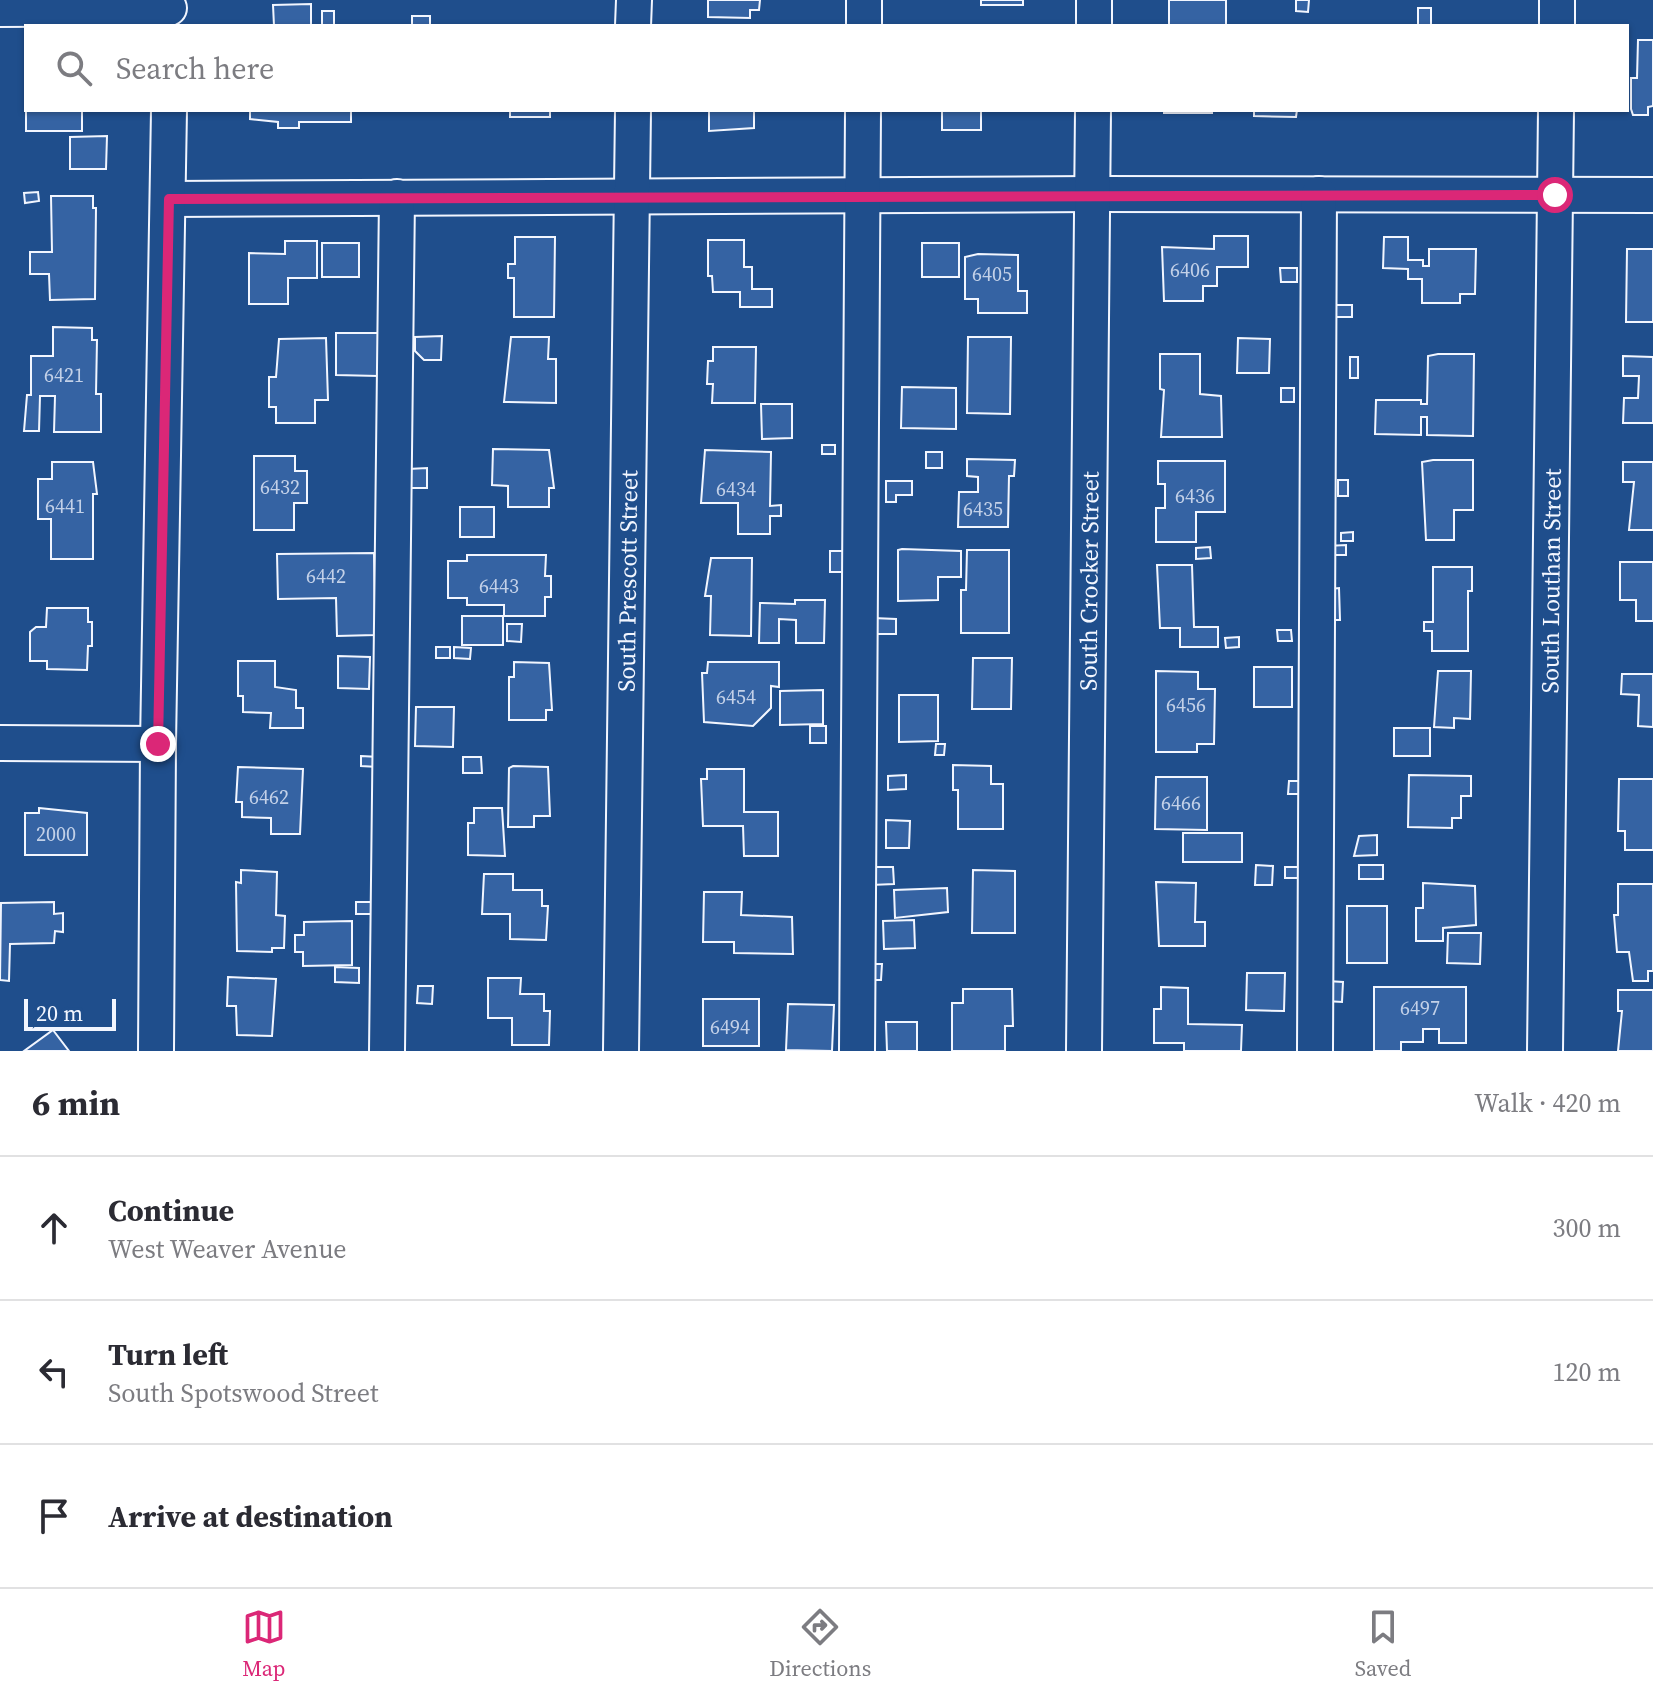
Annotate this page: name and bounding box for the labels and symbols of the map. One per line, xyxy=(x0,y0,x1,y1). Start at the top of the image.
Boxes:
route start xyxy=(1537,177,1573,213)
house number: 6406 xyxy=(1170,256,1210,284)
house number: 6405 xyxy=(972,260,1012,288)
house number: 6421 xyxy=(44,361,84,389)
street label: South Louthan Street xyxy=(1533,468,1568,694)
street label: South Prescott Street xyxy=(609,470,645,692)
street label: South Crocker Street xyxy=(1071,471,1106,691)
house number: 6432 xyxy=(260,473,300,501)
house number: 6434 xyxy=(716,475,756,503)
house number: 6436 xyxy=(1175,482,1215,510)
house number: 6441 xyxy=(45,492,85,520)
house number: 6435 xyxy=(963,495,1003,523)
house number: 6442 xyxy=(306,562,346,590)
house number: 6443 xyxy=(479,572,519,600)
house number: 6454 xyxy=(716,683,756,711)
house number: 6456 xyxy=(1166,691,1206,719)
route end xyxy=(140,726,176,762)
house number: 6462 xyxy=(249,783,289,811)
house number: 6466 xyxy=(1161,789,1201,817)
house number: 2000 xyxy=(36,820,76,848)
house number: 6497 xyxy=(1400,994,1440,1022)
scale bar xyxy=(24,995,116,1031)
house number: 6494 xyxy=(710,1013,750,1041)

